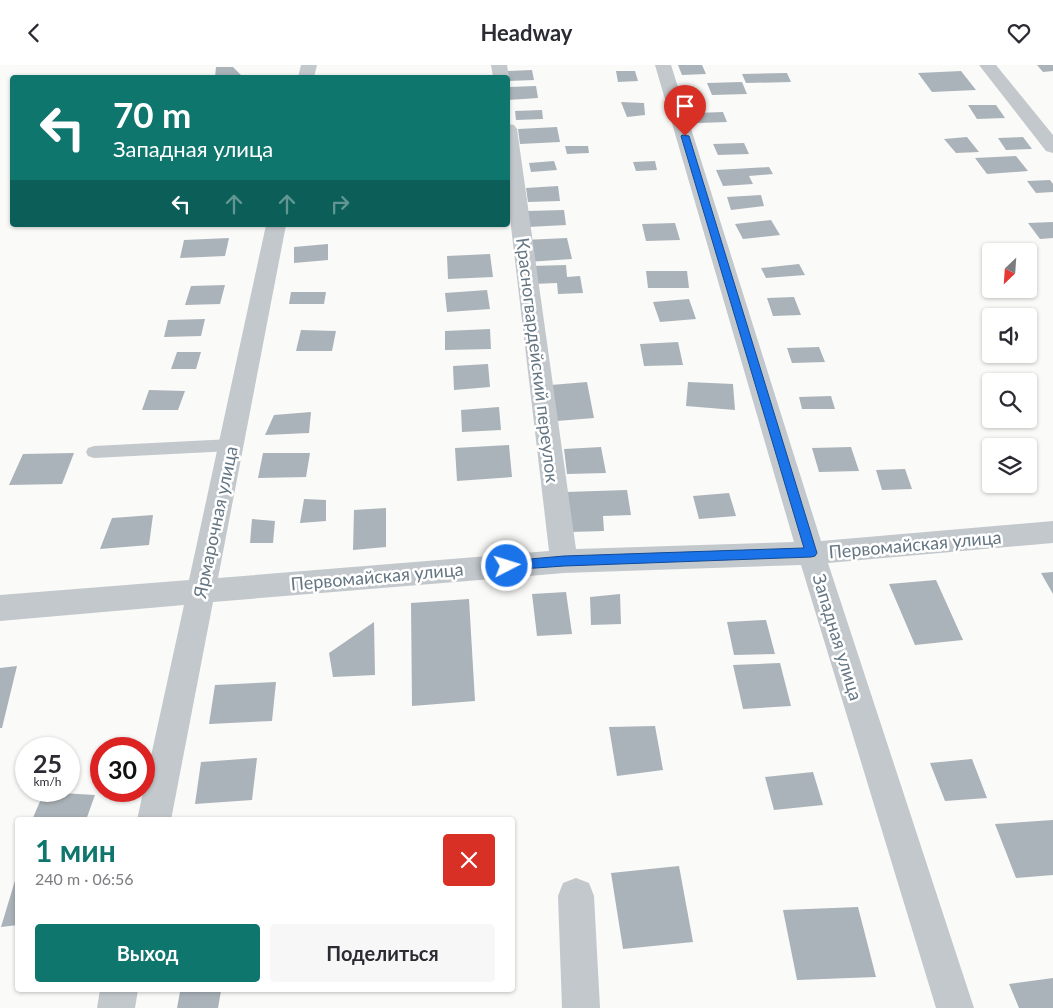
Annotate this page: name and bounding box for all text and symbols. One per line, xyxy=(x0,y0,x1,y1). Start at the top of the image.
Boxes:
icon: back xyxy=(20,19,48,47)
text: Headway xyxy=(481,19,572,46)
icon: heart xyxy=(1005,19,1033,47)
pin xyxy=(664,85,706,136)
icon: arrive xyxy=(671,92,699,120)
text: 70 m xyxy=(113,93,191,135)
icon: left xyxy=(30,95,95,160)
text: Западная улица xyxy=(113,135,273,162)
icon: left xyxy=(167,190,195,218)
icon: ahead xyxy=(220,190,248,218)
icon: ahead xyxy=(273,190,301,218)
icon: right xyxy=(326,190,354,218)
street label: Красногвардейский переулок xyxy=(512,236,564,484)
north arrow xyxy=(982,243,1038,297)
map controls xyxy=(982,243,1037,493)
button: sound xyxy=(982,308,1037,363)
button: search xyxy=(982,373,1037,428)
button: layers xyxy=(982,438,1037,493)
street label: Ярмарочная улица xyxy=(188,444,242,601)
street label: Первомайская улица xyxy=(828,525,1002,563)
position arrow xyxy=(480,539,532,591)
street label: Первомайская улица xyxy=(290,557,464,595)
street label: Западная улица xyxy=(808,571,868,703)
speed limit sign: 30 xyxy=(90,737,155,802)
text: 25 xyxy=(33,748,62,778)
text: km/h xyxy=(33,774,62,789)
text: 1 мин xyxy=(35,832,116,868)
button: close xyxy=(443,834,495,886)
text: 240 m · 06:56 xyxy=(35,869,134,888)
button: Выход xyxy=(35,924,260,982)
button: Поделиться xyxy=(270,924,495,982)

